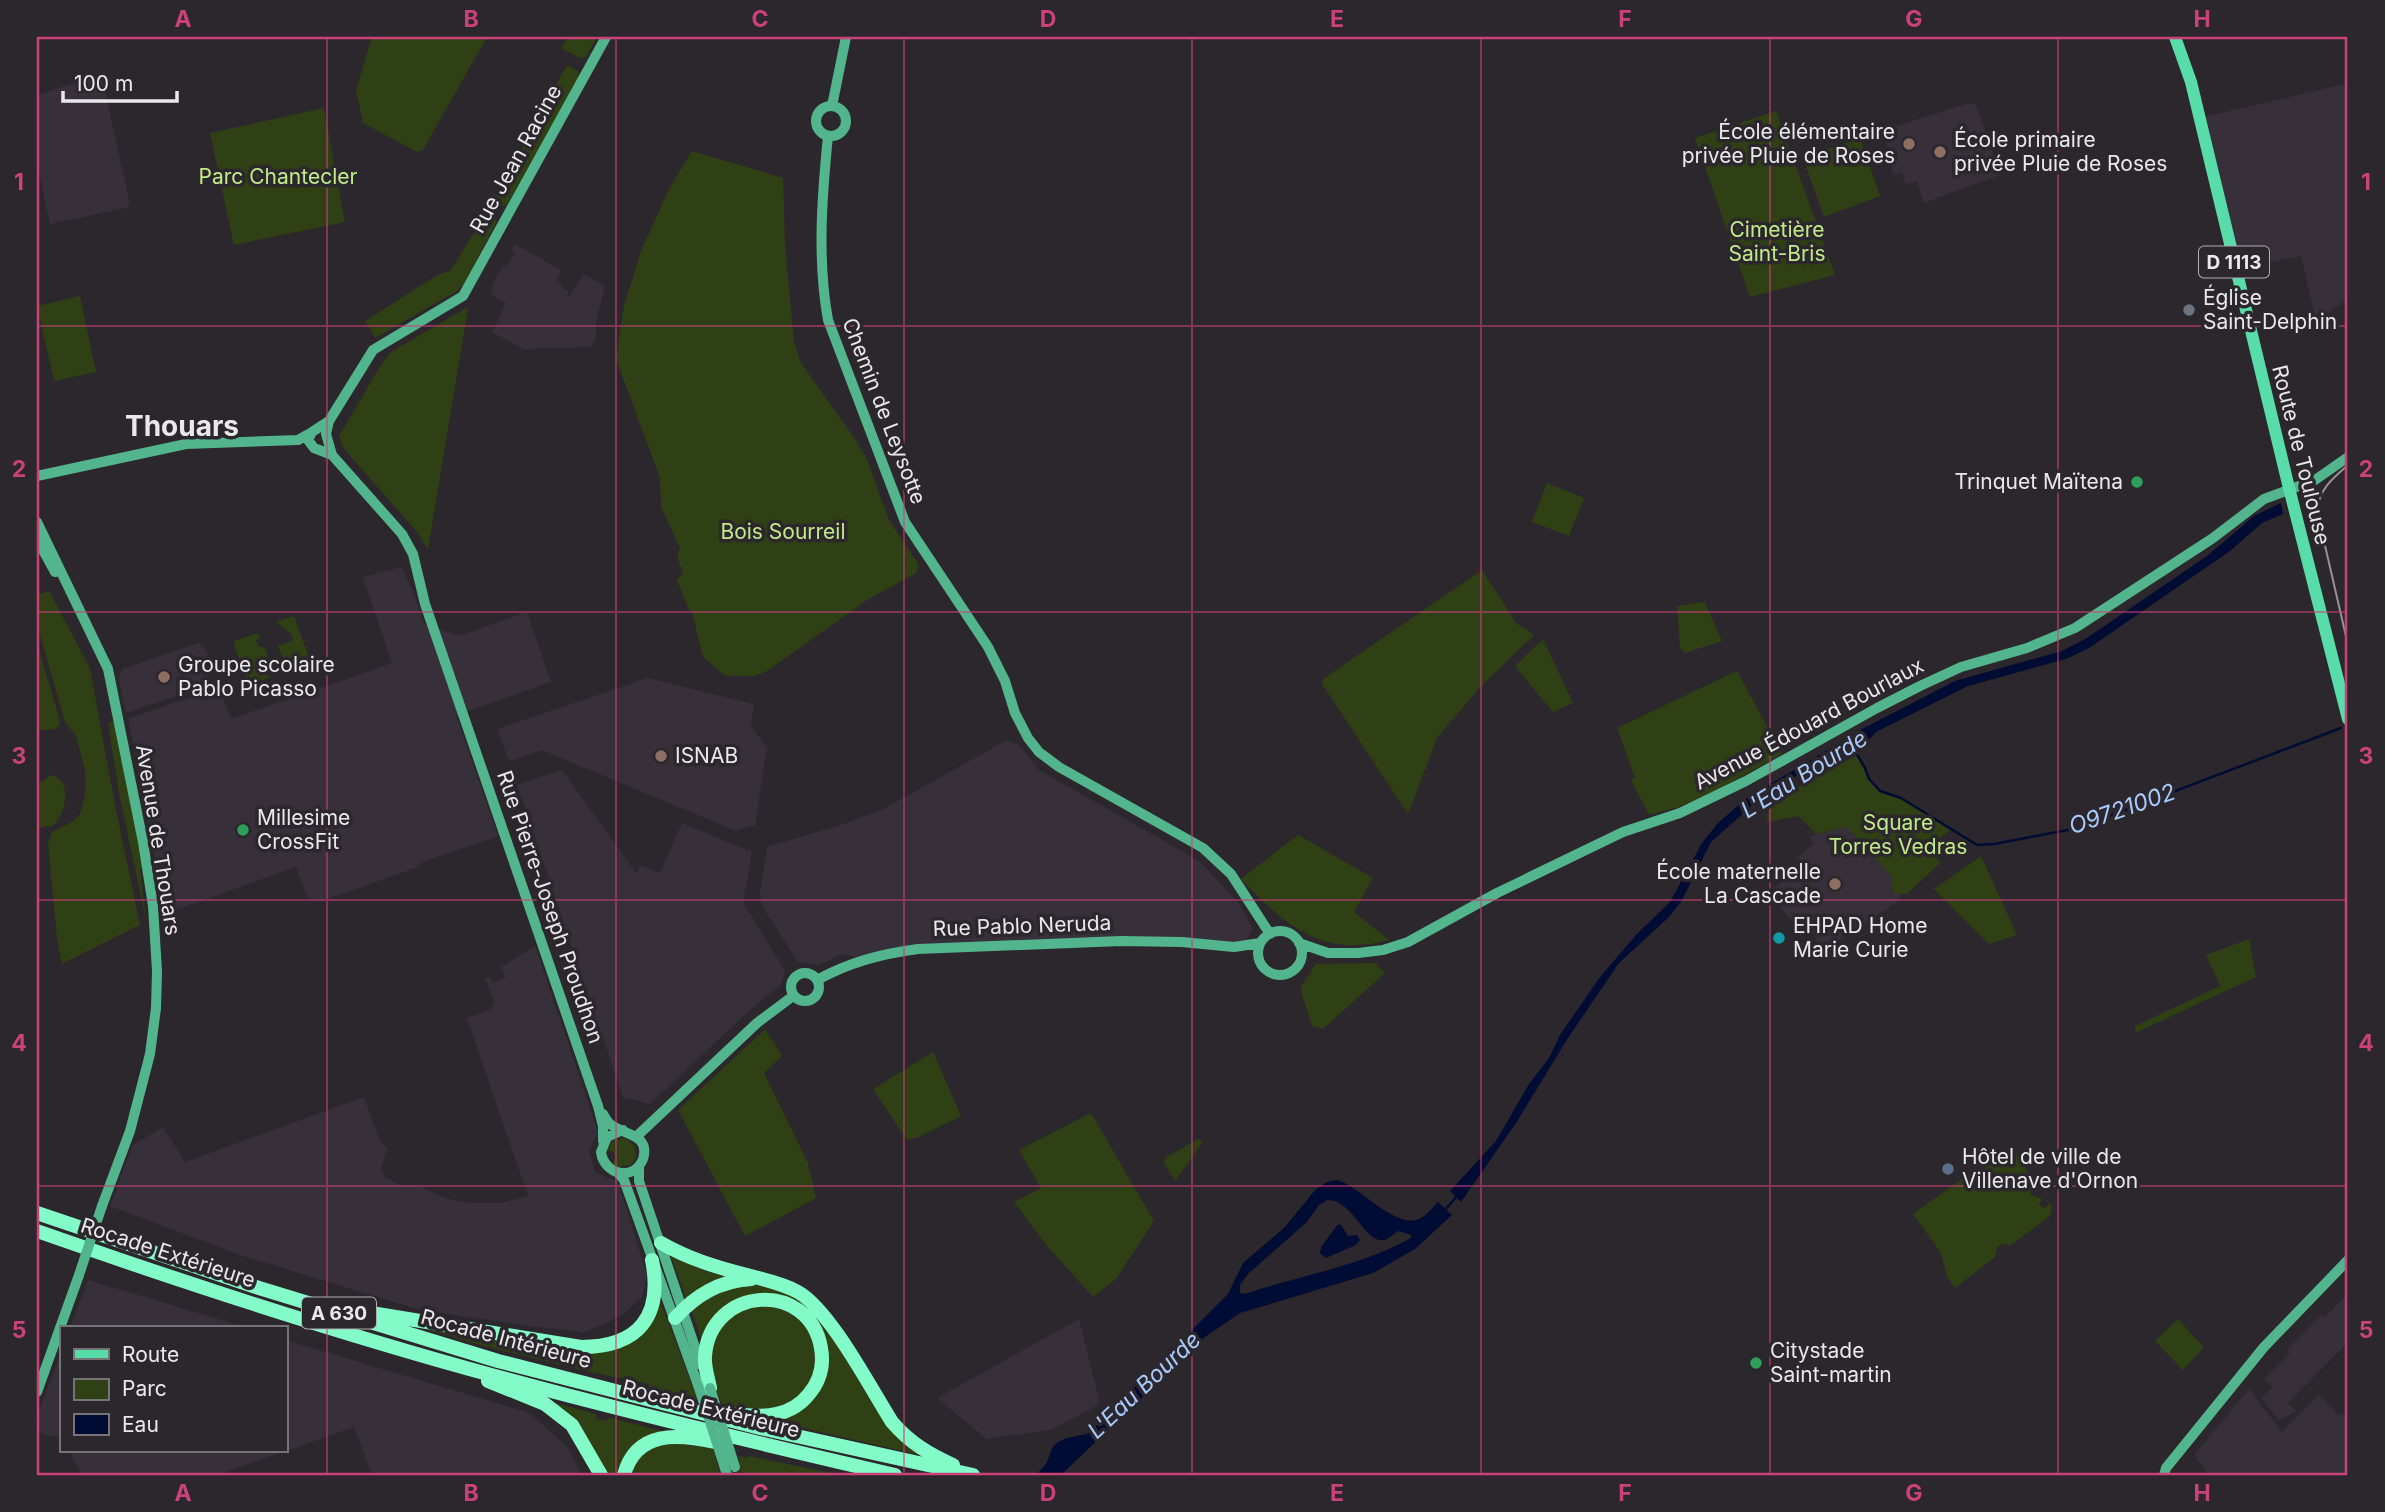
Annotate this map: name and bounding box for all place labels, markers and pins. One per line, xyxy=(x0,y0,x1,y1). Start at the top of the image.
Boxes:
place label: École élémentaire privée Pluie de Roses xyxy=(1682,118,1895,168)
place label: École primaire privée Pluie de Roses xyxy=(1954,126,2167,176)
marker: École élémentaire privée Pluie de Roses xyxy=(1901,136,1917,152)
marker: École primaire privée Pluie de Roses xyxy=(1932,144,1948,160)
place label: Église Saint-Delphin xyxy=(2203,284,2337,334)
marker: Église Saint-Delphin xyxy=(2181,302,2197,318)
place label: Trinquet Maïtena xyxy=(1955,469,2123,494)
marker: Trinquet Maïtena xyxy=(2129,474,2145,490)
place label: Groupe scolaire Pablo Picasso xyxy=(178,652,335,701)
marker: Groupe scolaire Pablo Picasso xyxy=(156,669,172,685)
place label: ISNAB xyxy=(675,743,738,768)
marker: ISNAB xyxy=(653,748,669,764)
place label: Millesime CrossFit xyxy=(257,805,350,854)
marker: Millesime CrossFit xyxy=(235,822,251,838)
place label: École maternelle La Cascade xyxy=(1656,858,1821,908)
marker: École maternelle La Cascade xyxy=(1827,876,1843,892)
place label: EHPAD Home Marie Curie xyxy=(1793,913,1927,962)
marker: EHPAD Home Marie Curie xyxy=(1771,930,1787,946)
place label: Hôtel de ville de Villenave d'Ornon xyxy=(1962,1144,2138,1193)
marker: Hôtel de ville de Villenave d'Ornon xyxy=(1940,1161,1956,1177)
place label: Citystade Saint-martin xyxy=(1770,1338,1892,1387)
marker: Citystade Saint-martin xyxy=(1748,1355,1764,1371)

